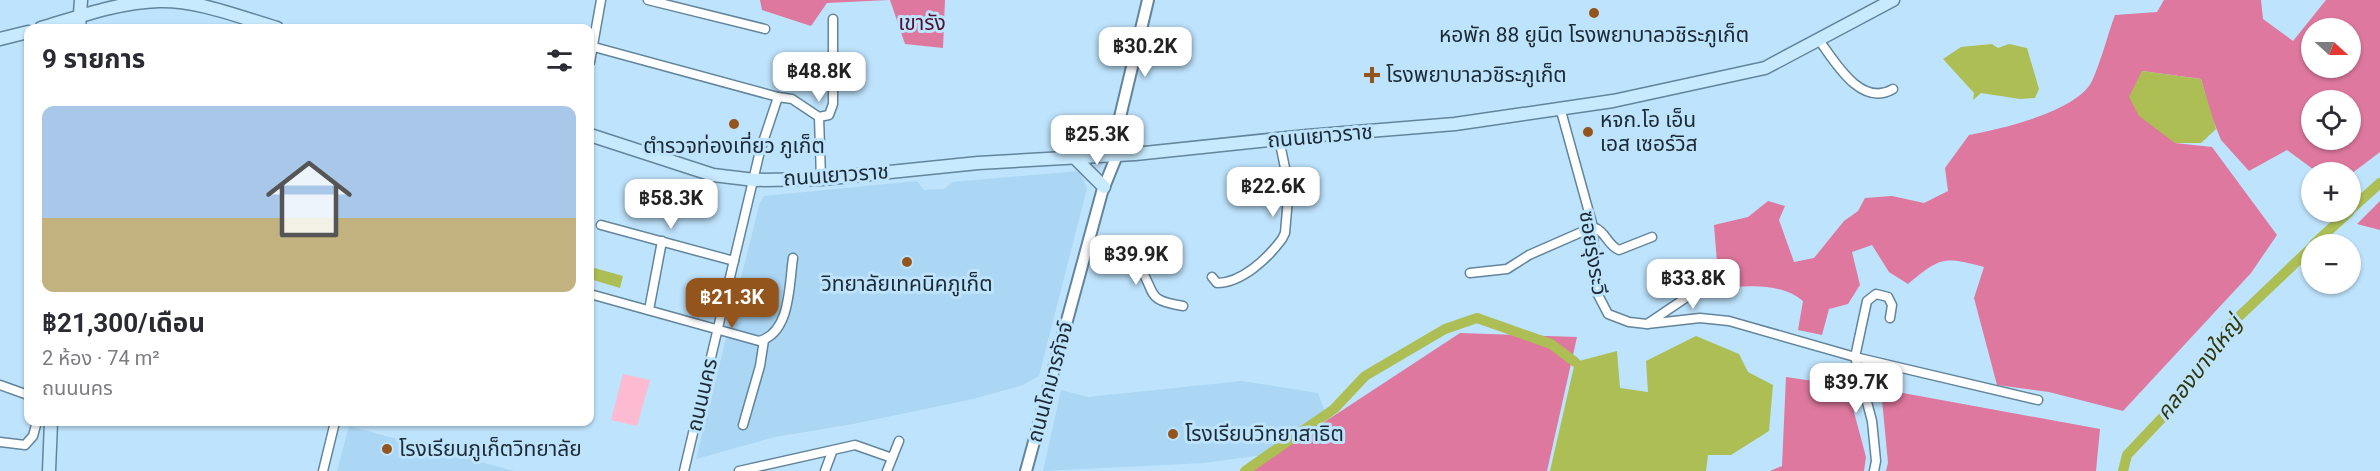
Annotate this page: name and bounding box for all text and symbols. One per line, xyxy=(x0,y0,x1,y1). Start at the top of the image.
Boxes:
marker: หอพัก 88 ยูนิต โรงพยาบาลวชิระภูเก็ต xyxy=(1587,6,1601,20)
park label: เขารัง xyxy=(898,11,946,35)
north arrow xyxy=(2301,18,2361,78)
map controls xyxy=(2301,18,2361,294)
place label: หอพัก 88 ยูนิต โรงพยาบาลวชิระภูเก็ต xyxy=(1439,22,1749,48)
pin: ฿30.2K xyxy=(1096,27,1194,78)
text: ฿30.2K xyxy=(1113,34,1177,58)
text: 9 รายการ xyxy=(42,44,145,74)
icon: filters xyxy=(543,44,576,77)
pin: ฿48.8K xyxy=(770,52,868,103)
text: ฿48.8K xyxy=(787,59,851,83)
place label: โรงพยาบาลวชิระภูเก็ต xyxy=(1386,62,1567,88)
marker: โรงพยาบาลวชิระภูเก็ต xyxy=(1363,66,1381,84)
button: locate xyxy=(2301,90,2361,150)
place label: หจก.โอ เอ็น เอส เซอร์วิส xyxy=(1600,107,1698,156)
pin: ฿25.3K xyxy=(1048,115,1146,166)
marker: ตำรวจท่องเที่ยว ภูเก็ต xyxy=(727,117,741,131)
street label: ถนนเยาวราช xyxy=(1266,119,1374,153)
text: ฿25.3K xyxy=(1065,122,1129,146)
marker: หจก.โอ เอ็น เอส เซอร์วิส xyxy=(1581,125,1595,139)
place label: ตำรวจท่องเที่ยว ภูเก็ต xyxy=(643,131,825,159)
icon: home xyxy=(255,145,363,253)
street label: ถนนเยาวราช xyxy=(782,159,890,191)
button: + xyxy=(2301,162,2361,222)
pin: ฿22.6K xyxy=(1224,167,1322,218)
text: ฿22.6K xyxy=(1241,174,1305,198)
pin: ฿58.3K xyxy=(622,179,720,230)
text: ฿58.3K xyxy=(639,186,703,210)
street label: ซอยรุ่งระวี xyxy=(1573,209,1612,297)
button: − xyxy=(2301,234,2361,294)
pin: ฿39.9K xyxy=(1087,235,1185,286)
text: ฿39.9K xyxy=(1104,242,1168,266)
marker: วิทยาลัยเทคนิคภูเก็ต xyxy=(900,255,914,269)
pin: ฿33.8K xyxy=(1644,259,1742,310)
text: ฿33.8K xyxy=(1661,266,1725,290)
place label: วิทยาลัยเทคนิคภูเก็ต xyxy=(821,271,993,297)
pin: ฿21.3K xyxy=(683,278,781,329)
text: ฿21.3K xyxy=(700,285,764,309)
text: ฿21,300/เดือน xyxy=(42,308,205,338)
water label: คลองบางใหญ่ xyxy=(2151,309,2249,424)
street label: ถนนโกมารภัจจ์ xyxy=(1022,319,1078,445)
text: 2 ห้อง · 74 m² xyxy=(42,346,160,370)
street label: ถนนนคร xyxy=(682,356,722,434)
pin: ฿39.7K xyxy=(1807,363,1905,414)
text: ฿39.7K xyxy=(1824,370,1888,394)
text: ถนนนคร xyxy=(42,376,113,400)
place label: โรงเรียนวิทยาสาธิต xyxy=(1185,422,1344,446)
marker: โรงเรียนวิทยาสาธิต xyxy=(1166,427,1180,441)
place label: โรงเรียนภูเก็ตวิทยาลัย xyxy=(399,436,582,462)
marker: โรงเรียนภูเก็ตวิทยาลัย xyxy=(380,442,394,456)

